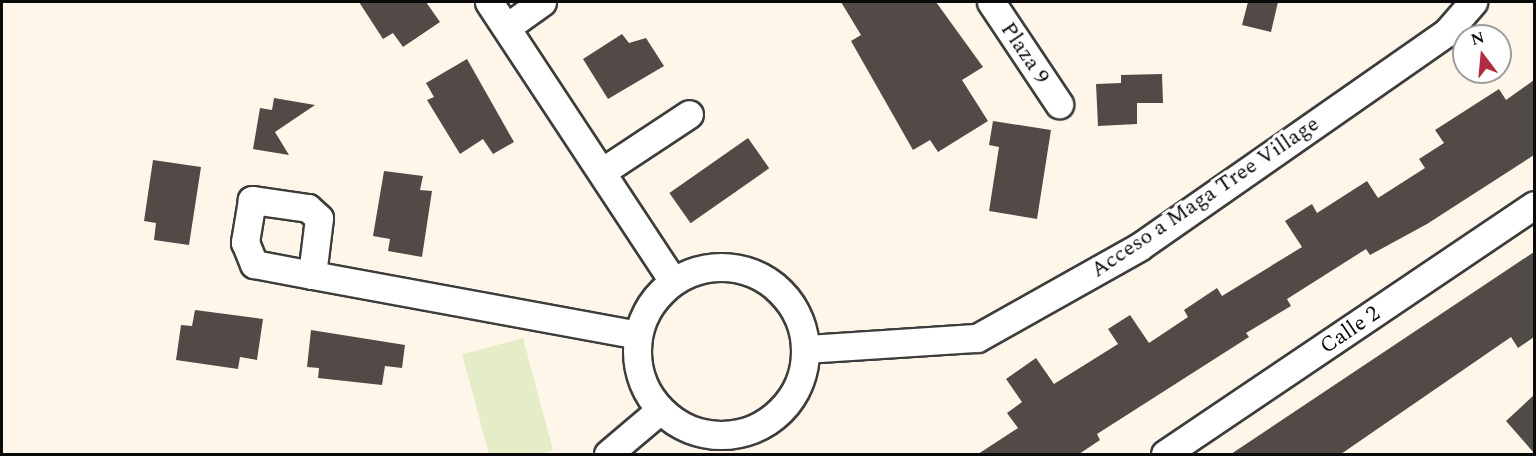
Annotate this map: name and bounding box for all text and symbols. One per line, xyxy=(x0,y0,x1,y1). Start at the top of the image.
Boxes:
street label: Plaza 9 xyxy=(995,17,1055,89)
north arrow xyxy=(1452,24,1512,84)
text: N xyxy=(1468,25,1487,52)
street label: Acceso a Maga Tree Village xyxy=(1086,111,1324,283)
street label: Calle 2 xyxy=(1315,300,1385,360)

